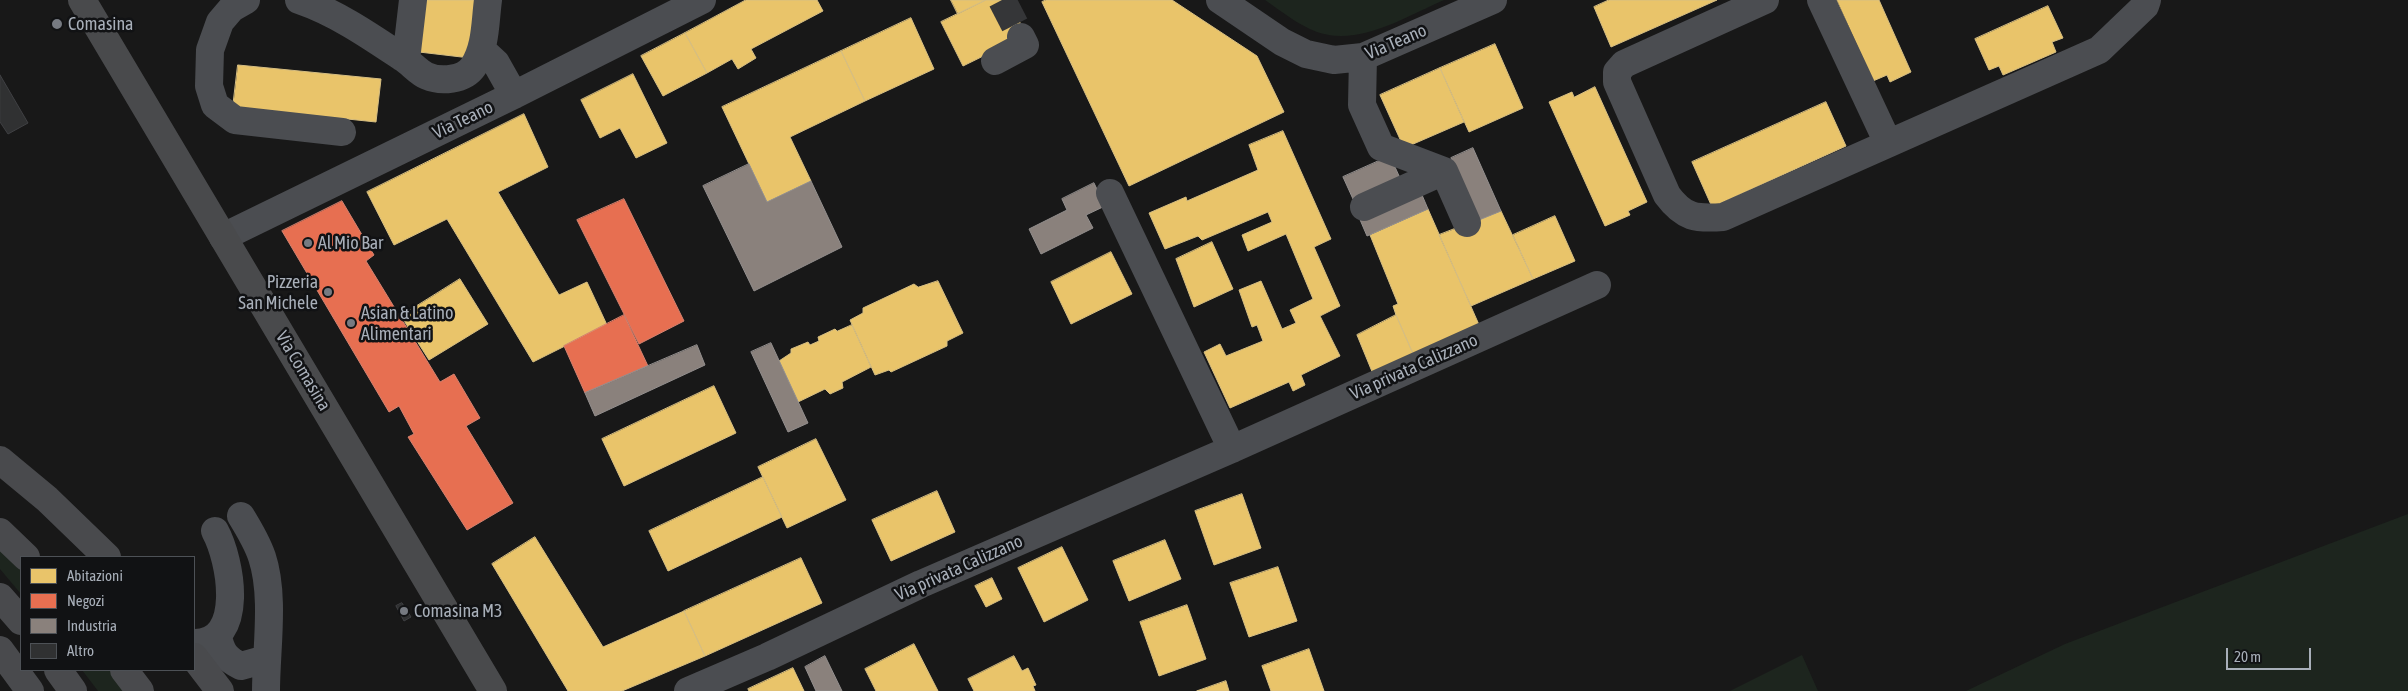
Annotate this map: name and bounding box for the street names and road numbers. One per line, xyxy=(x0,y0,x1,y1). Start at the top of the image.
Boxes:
street label: Via Teano xyxy=(1362,19,1430,65)
street label: Via Teano xyxy=(429,96,497,144)
street label: Via Comasina xyxy=(271,327,335,415)
street label: Via privata Calizzano xyxy=(1347,329,1481,405)
street label: Via privata Calizzano xyxy=(892,530,1026,606)

